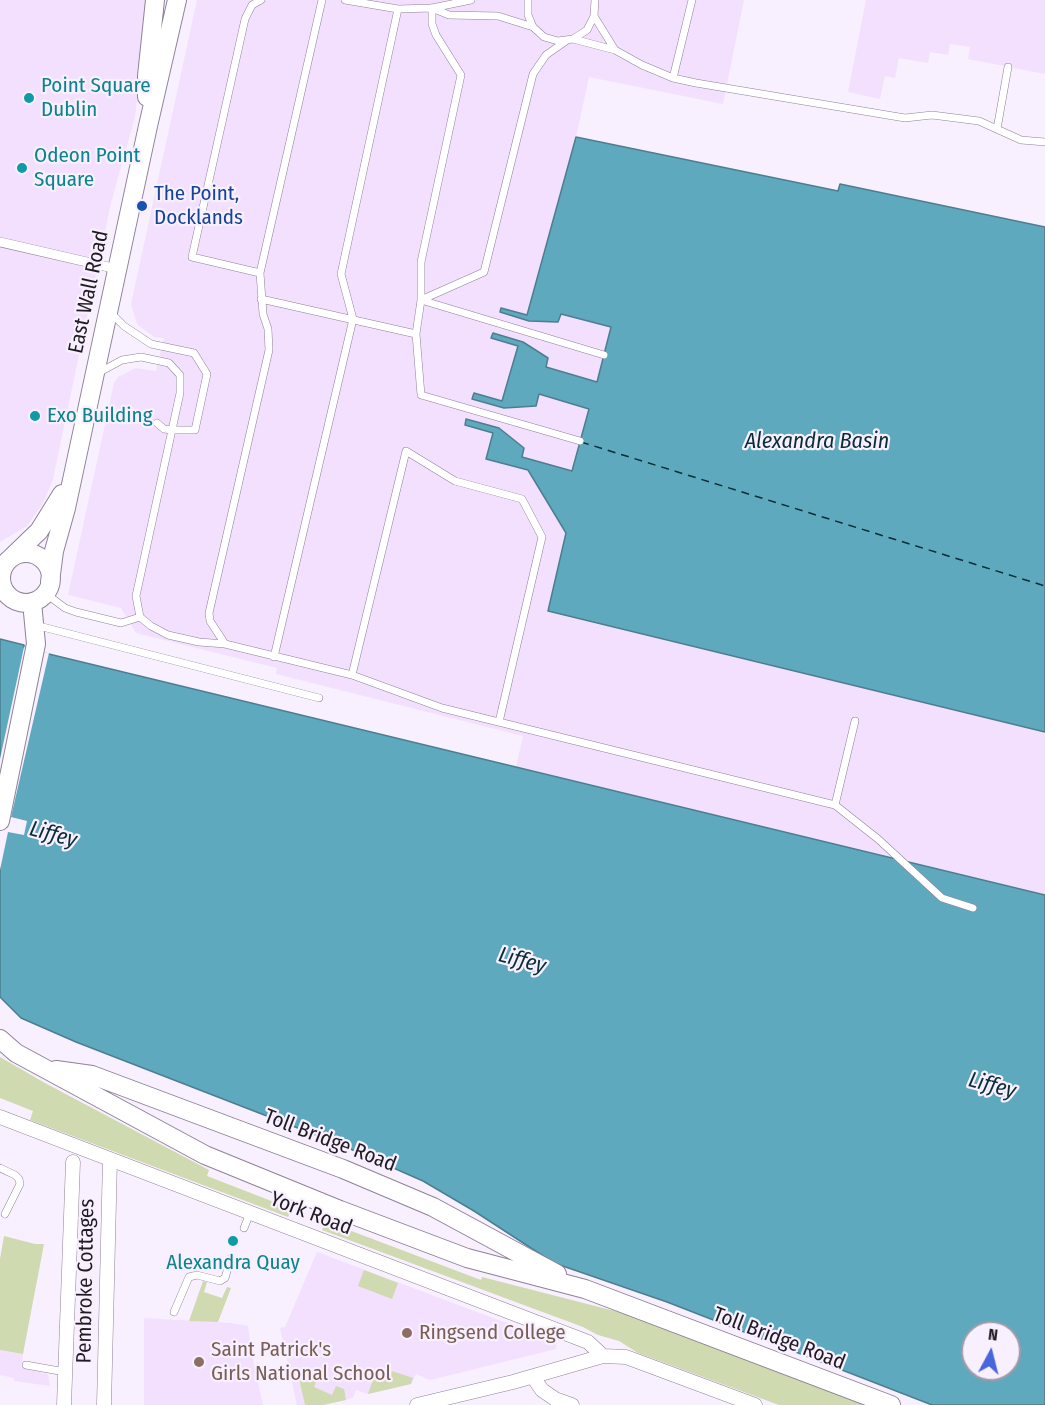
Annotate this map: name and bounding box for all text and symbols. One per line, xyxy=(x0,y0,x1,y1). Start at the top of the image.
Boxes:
place label: Point Square Dublin xyxy=(41,73,151,123)
marker: Point Square Dublin xyxy=(22,91,36,105)
place label: Odeon Point Square xyxy=(34,143,140,193)
marker: Odeon Point Square xyxy=(15,161,29,175)
place label: The Point, Docklands xyxy=(154,181,243,231)
marker: The Point, Docklands xyxy=(135,199,149,213)
street label: East Wall Road xyxy=(64,228,114,356)
place label: Exo Building xyxy=(47,403,153,429)
marker: Exo Building xyxy=(28,409,42,423)
water label: Alexandra Basin xyxy=(745,429,889,455)
water label: Liffey xyxy=(26,816,80,854)
water label: Liffey xyxy=(495,942,549,980)
water label: Liffey xyxy=(965,1067,1019,1105)
street label: Toll Bridge Road xyxy=(260,1104,400,1178)
street label: York Road xyxy=(266,1187,356,1241)
street label: Pembroke Cottages xyxy=(72,1199,100,1363)
marker: Alexandra Quay xyxy=(226,1234,240,1248)
place label: Alexandra Quay xyxy=(166,1250,300,1276)
street label: Toll Bridge Road xyxy=(709,1302,849,1376)
place label: Ringsend College xyxy=(419,1320,566,1346)
north arrow xyxy=(961,1321,1021,1381)
text: N xyxy=(987,1325,999,1345)
marker: Ringsend College xyxy=(400,1326,414,1340)
place label: Saint Patrick's Girls National School xyxy=(211,1337,391,1387)
marker: Saint Patrick's Girls National School xyxy=(192,1355,206,1369)

